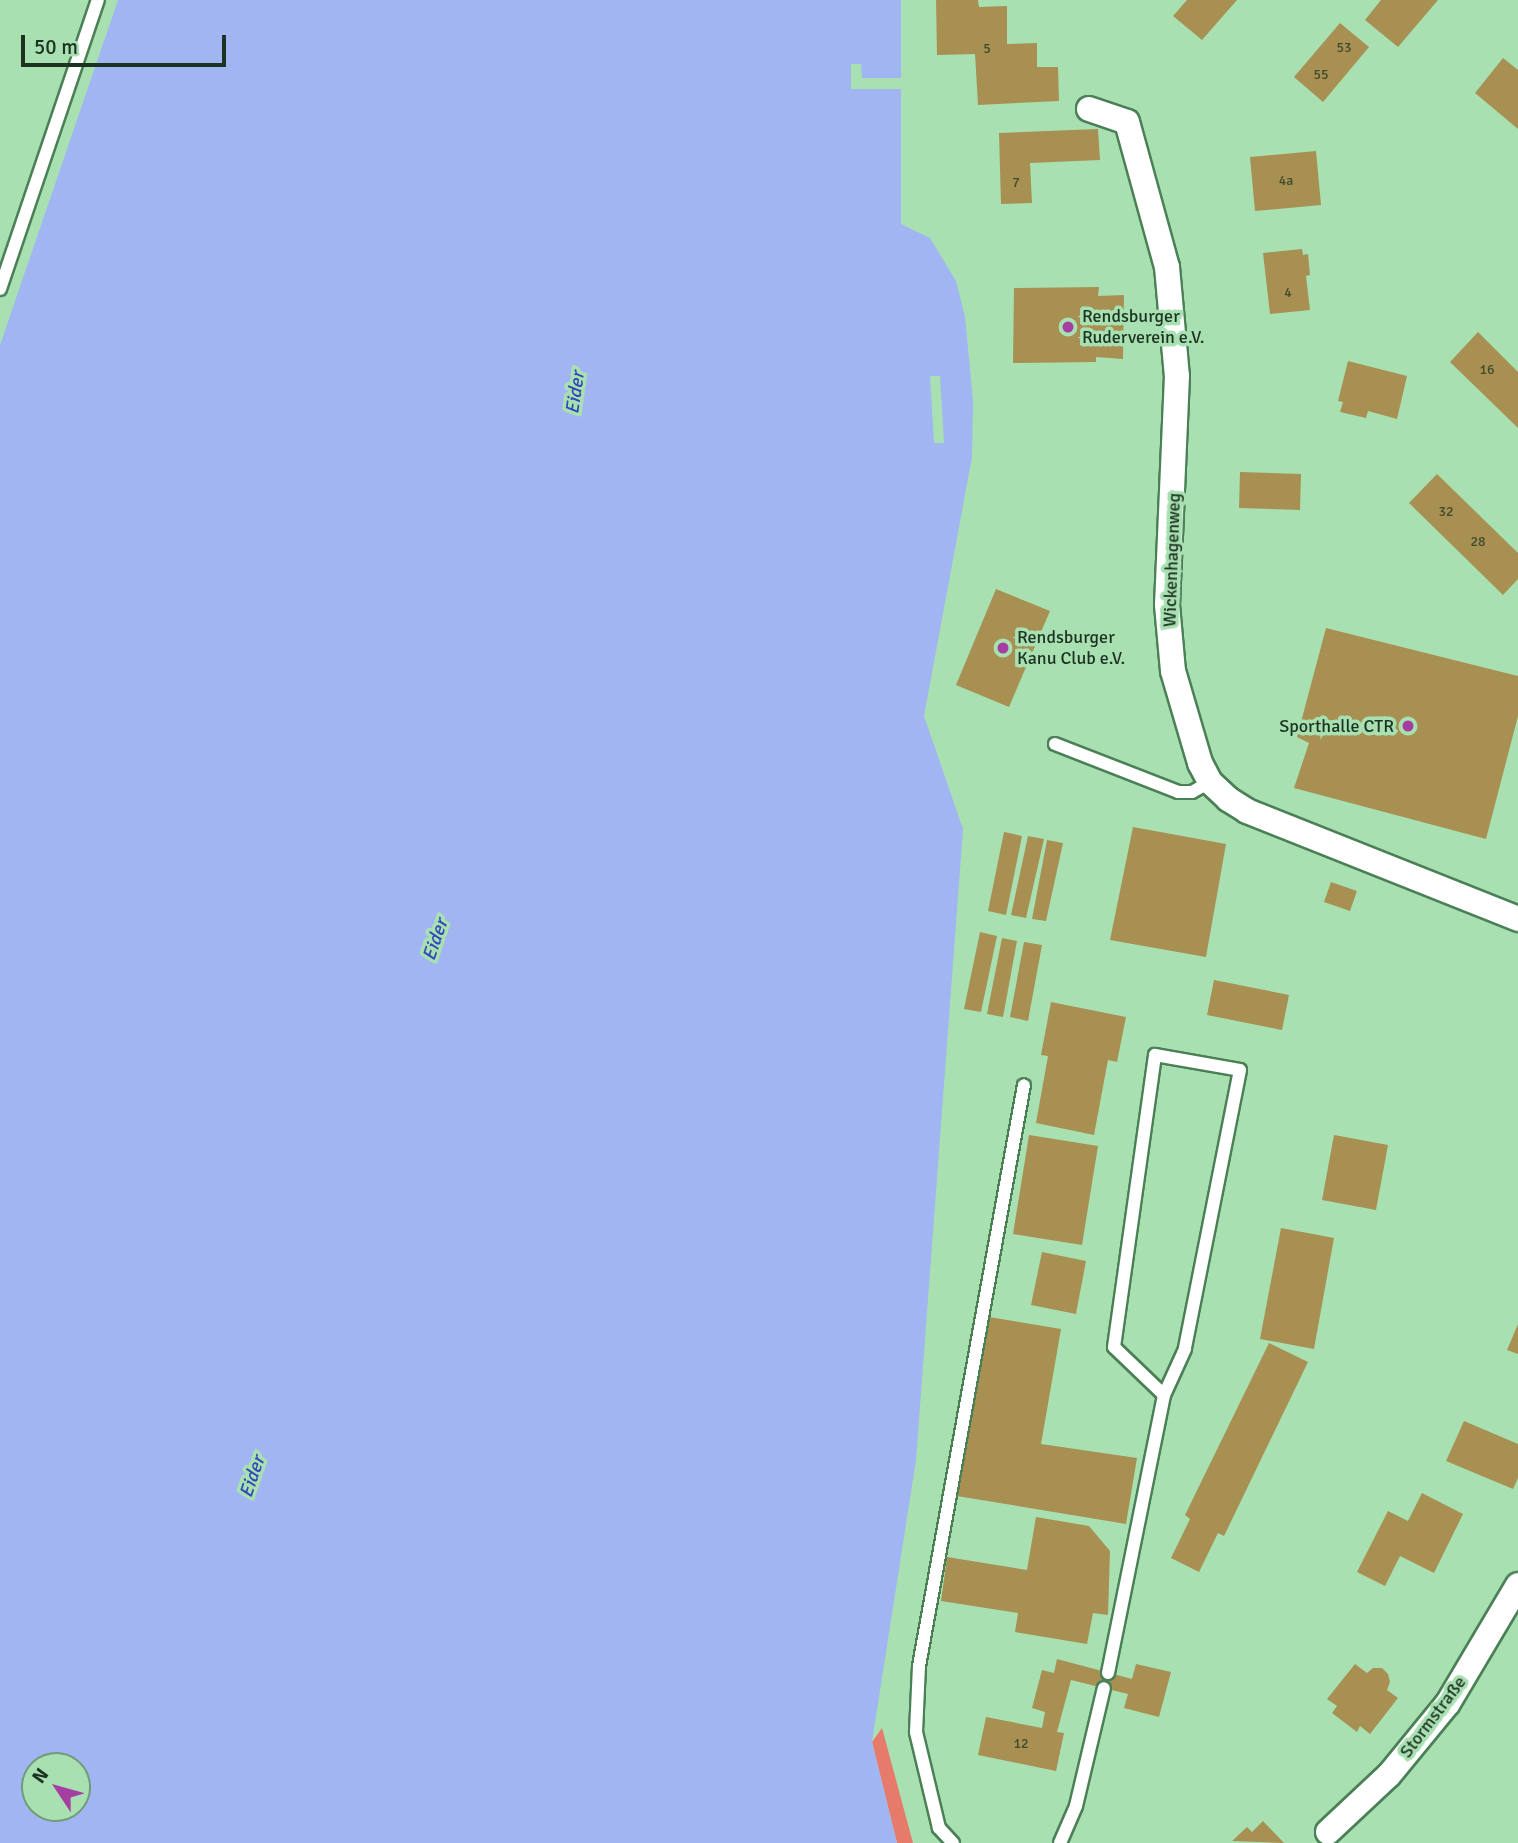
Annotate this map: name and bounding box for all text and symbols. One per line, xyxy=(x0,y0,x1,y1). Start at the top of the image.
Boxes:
scale bar xyxy=(24,21,229,65)
text: 50 m xyxy=(34,34,78,60)
house number: 53 xyxy=(1336,40,1352,56)
house number: 5 xyxy=(983,41,991,57)
house number: 55 xyxy=(1313,67,1329,83)
house number: 4a xyxy=(1279,173,1293,189)
house number: 7 xyxy=(1012,175,1020,191)
house number: 4 xyxy=(1284,285,1292,301)
place label: Rendsburger Ruderverein e.V. xyxy=(1082,306,1204,348)
marker: Rendsburger Ruderverein e.V. xyxy=(1060,319,1076,335)
house number: 16 xyxy=(1479,362,1495,378)
water label: Eider xyxy=(562,370,590,416)
street label: Wickenhagenweg xyxy=(1159,492,1185,628)
house number: 32 xyxy=(1438,504,1454,520)
house number: 28 xyxy=(1470,534,1486,550)
place label: Rendsburger Kanu Club e.V. xyxy=(1017,627,1125,670)
marker: Rendsburger Kanu Club e.V. xyxy=(995,640,1011,656)
place label: Sporthalle CTR xyxy=(1279,715,1394,737)
marker: Sporthalle CTR xyxy=(1400,718,1416,734)
water label: Eider xyxy=(418,916,454,964)
water label: Eider xyxy=(235,1453,271,1501)
street label: Stormstraße xyxy=(1395,1672,1471,1762)
house number: 12 xyxy=(1013,1736,1029,1752)
north arrow xyxy=(21,1752,91,1822)
text: N xyxy=(27,1763,54,1788)

